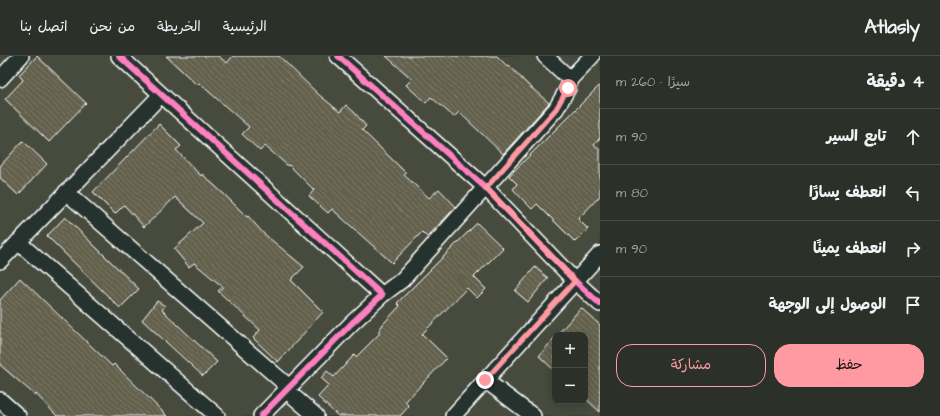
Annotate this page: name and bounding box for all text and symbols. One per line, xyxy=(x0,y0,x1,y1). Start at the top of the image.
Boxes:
text: Atlasly xyxy=(865,14,920,41)
text: اتصل بنا xyxy=(20,17,67,37)
text: من نحن xyxy=(89,17,135,37)
text: الخريطة xyxy=(157,17,201,37)
text: الرئيسية xyxy=(223,17,267,37)
text: 4 دقيقة xyxy=(866,70,924,94)
text: سيرًا · 260 m xyxy=(616,73,690,91)
route start xyxy=(559,79,577,97)
text: تابع السير xyxy=(827,126,886,147)
icon: ahead xyxy=(902,126,924,148)
text: 90 m xyxy=(616,128,647,146)
text: انعطف يسارًا xyxy=(809,182,886,203)
icon: left xyxy=(902,182,924,204)
text: 80 m xyxy=(616,184,648,202)
text: انعطف يمينًا xyxy=(813,238,886,259)
icon: right xyxy=(902,238,924,260)
text: 90 m xyxy=(616,240,647,258)
text: الوصول إلى الوجهة xyxy=(769,294,886,315)
icon: arrive xyxy=(902,294,924,316)
map controls xyxy=(552,332,588,404)
button: + xyxy=(552,332,588,368)
button: مشاركة xyxy=(616,344,766,387)
button: حفظ xyxy=(774,344,924,387)
button: − xyxy=(552,368,588,404)
route end xyxy=(476,371,494,389)

